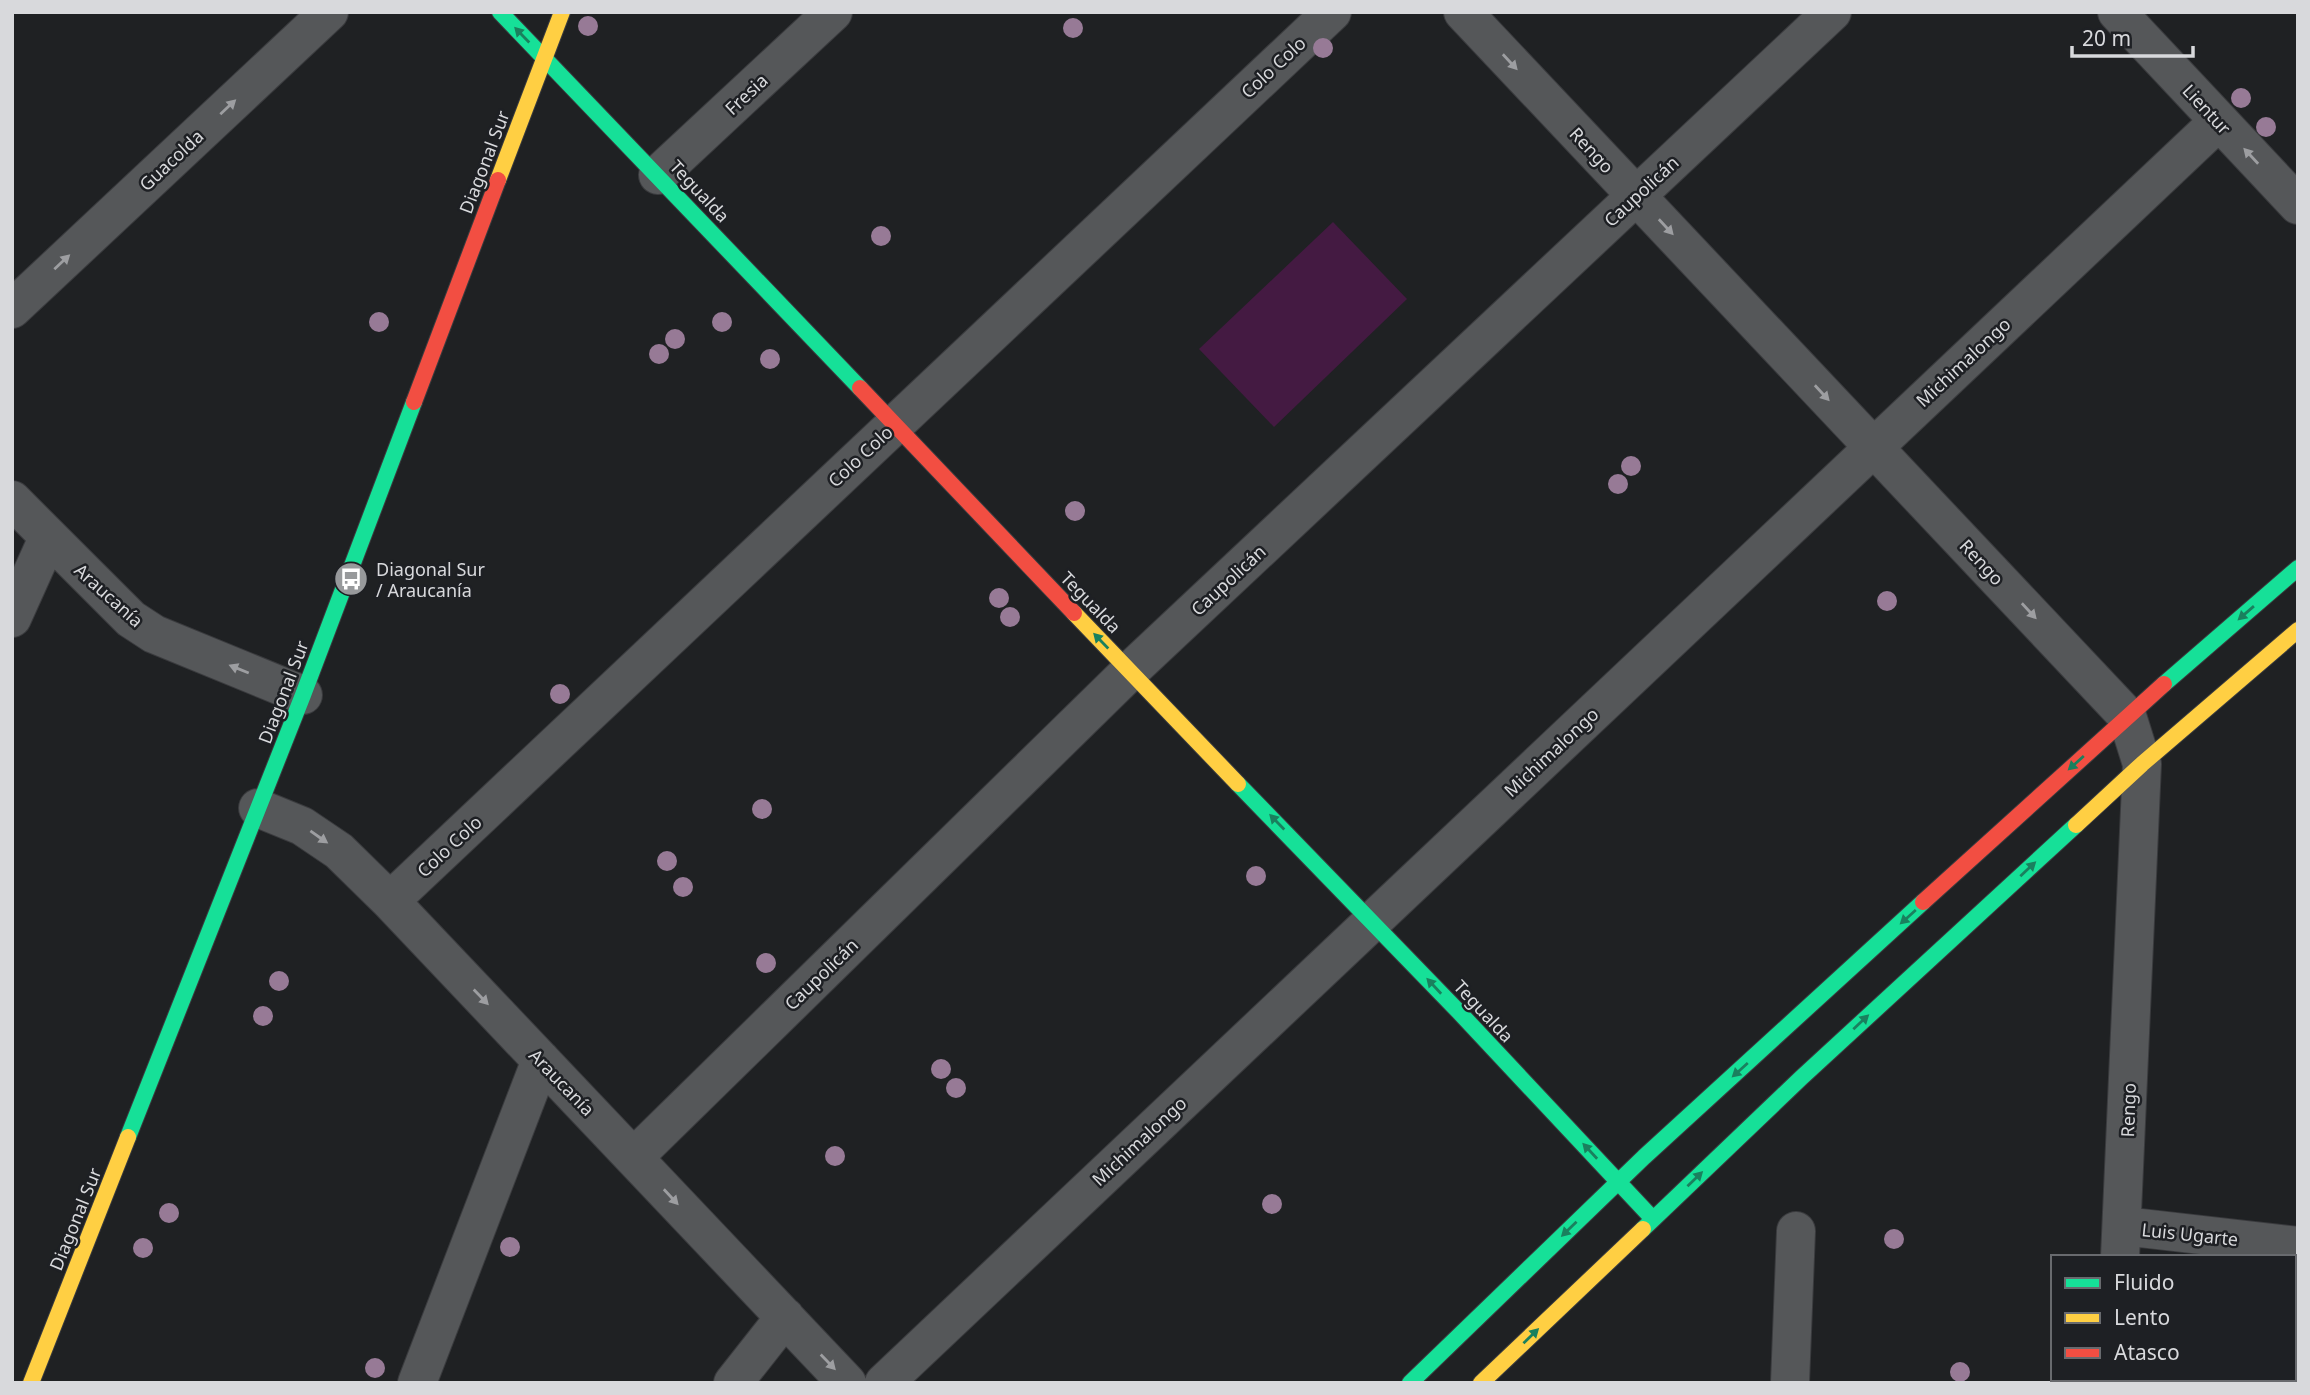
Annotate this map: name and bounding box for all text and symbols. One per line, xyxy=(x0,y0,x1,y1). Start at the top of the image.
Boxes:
scale bar xyxy=(2072,14,2193,58)
text: 20 m xyxy=(2082,24,2131,52)
one-way arrow xyxy=(514,27,531,44)
street label: Colo Colo xyxy=(1235,31,1311,103)
one-way arrow xyxy=(1501,53,1517,70)
street label: Fresia xyxy=(720,68,772,120)
street label: Lientur xyxy=(2178,79,2237,140)
one-way arrow xyxy=(219,99,236,115)
street label: Diagonal Sur xyxy=(453,106,515,217)
street label: Rengo xyxy=(1565,122,1619,178)
street label: Guacolda xyxy=(134,124,208,196)
one-way arrow xyxy=(2243,147,2259,165)
street label: Caupolicán xyxy=(1599,150,1683,232)
street label: Tegualda xyxy=(665,155,735,227)
one-way arrow xyxy=(1657,218,1673,235)
one-way arrow xyxy=(53,254,71,270)
street label: Michimalongo xyxy=(1911,312,2015,412)
one-way arrow xyxy=(1814,384,1830,402)
street label: Colo Colo xyxy=(822,420,898,492)
street label: Rengo xyxy=(1955,534,2009,590)
street label: Caupolicán xyxy=(1186,539,1270,621)
place label: Diagonal Sur / Araucanía xyxy=(376,557,485,602)
street label: Araucanía xyxy=(70,558,148,632)
bus stop icon: Diagonal Sur / Araucanía xyxy=(332,560,370,598)
street label: Tegualda xyxy=(1056,566,1126,638)
one-way arrow xyxy=(2020,603,2037,620)
one-way arrow xyxy=(2237,605,2255,621)
one-way arrow xyxy=(1093,632,1110,649)
street label: Diagonal Sur xyxy=(252,636,314,747)
one-way arrow xyxy=(229,664,250,675)
street label: Michimalongo xyxy=(1499,702,1603,802)
one-way arrow xyxy=(2068,755,2085,771)
street label: Colo Colo xyxy=(411,810,487,882)
one-way arrow xyxy=(1268,813,1285,830)
one-way arrow xyxy=(310,830,328,844)
one-way arrow xyxy=(2019,861,2036,877)
one-way arrow xyxy=(1899,909,1917,925)
street label: Caupolicán xyxy=(779,933,863,1015)
street label: Tegualda xyxy=(1449,975,1519,1047)
one-way arrow xyxy=(1426,977,1442,995)
one-way arrow xyxy=(472,988,489,1005)
one-way arrow xyxy=(1852,1015,1869,1031)
street label: Araucanía xyxy=(524,1043,600,1121)
one-way arrow xyxy=(1732,1062,1749,1078)
street label: Rengo xyxy=(2115,1082,2141,1138)
street label: Michimalongo xyxy=(1087,1091,1191,1191)
one-way arrow xyxy=(1582,1143,1598,1160)
street label: Diagonal Sur xyxy=(43,1164,107,1274)
one-way arrow xyxy=(1687,1170,1704,1187)
one-way arrow xyxy=(663,1188,679,1205)
street label: Luis Ugarte xyxy=(2141,1217,2239,1251)
one-way arrow xyxy=(1561,1220,1578,1237)
legend xyxy=(2051,1255,2296,1381)
text: Fluido xyxy=(2114,1268,2174,1296)
text: Lento xyxy=(2114,1303,2170,1331)
one-way arrow xyxy=(1522,1328,1539,1344)
text: Atasco xyxy=(2114,1338,2180,1366)
one-way arrow xyxy=(819,1353,835,1370)

